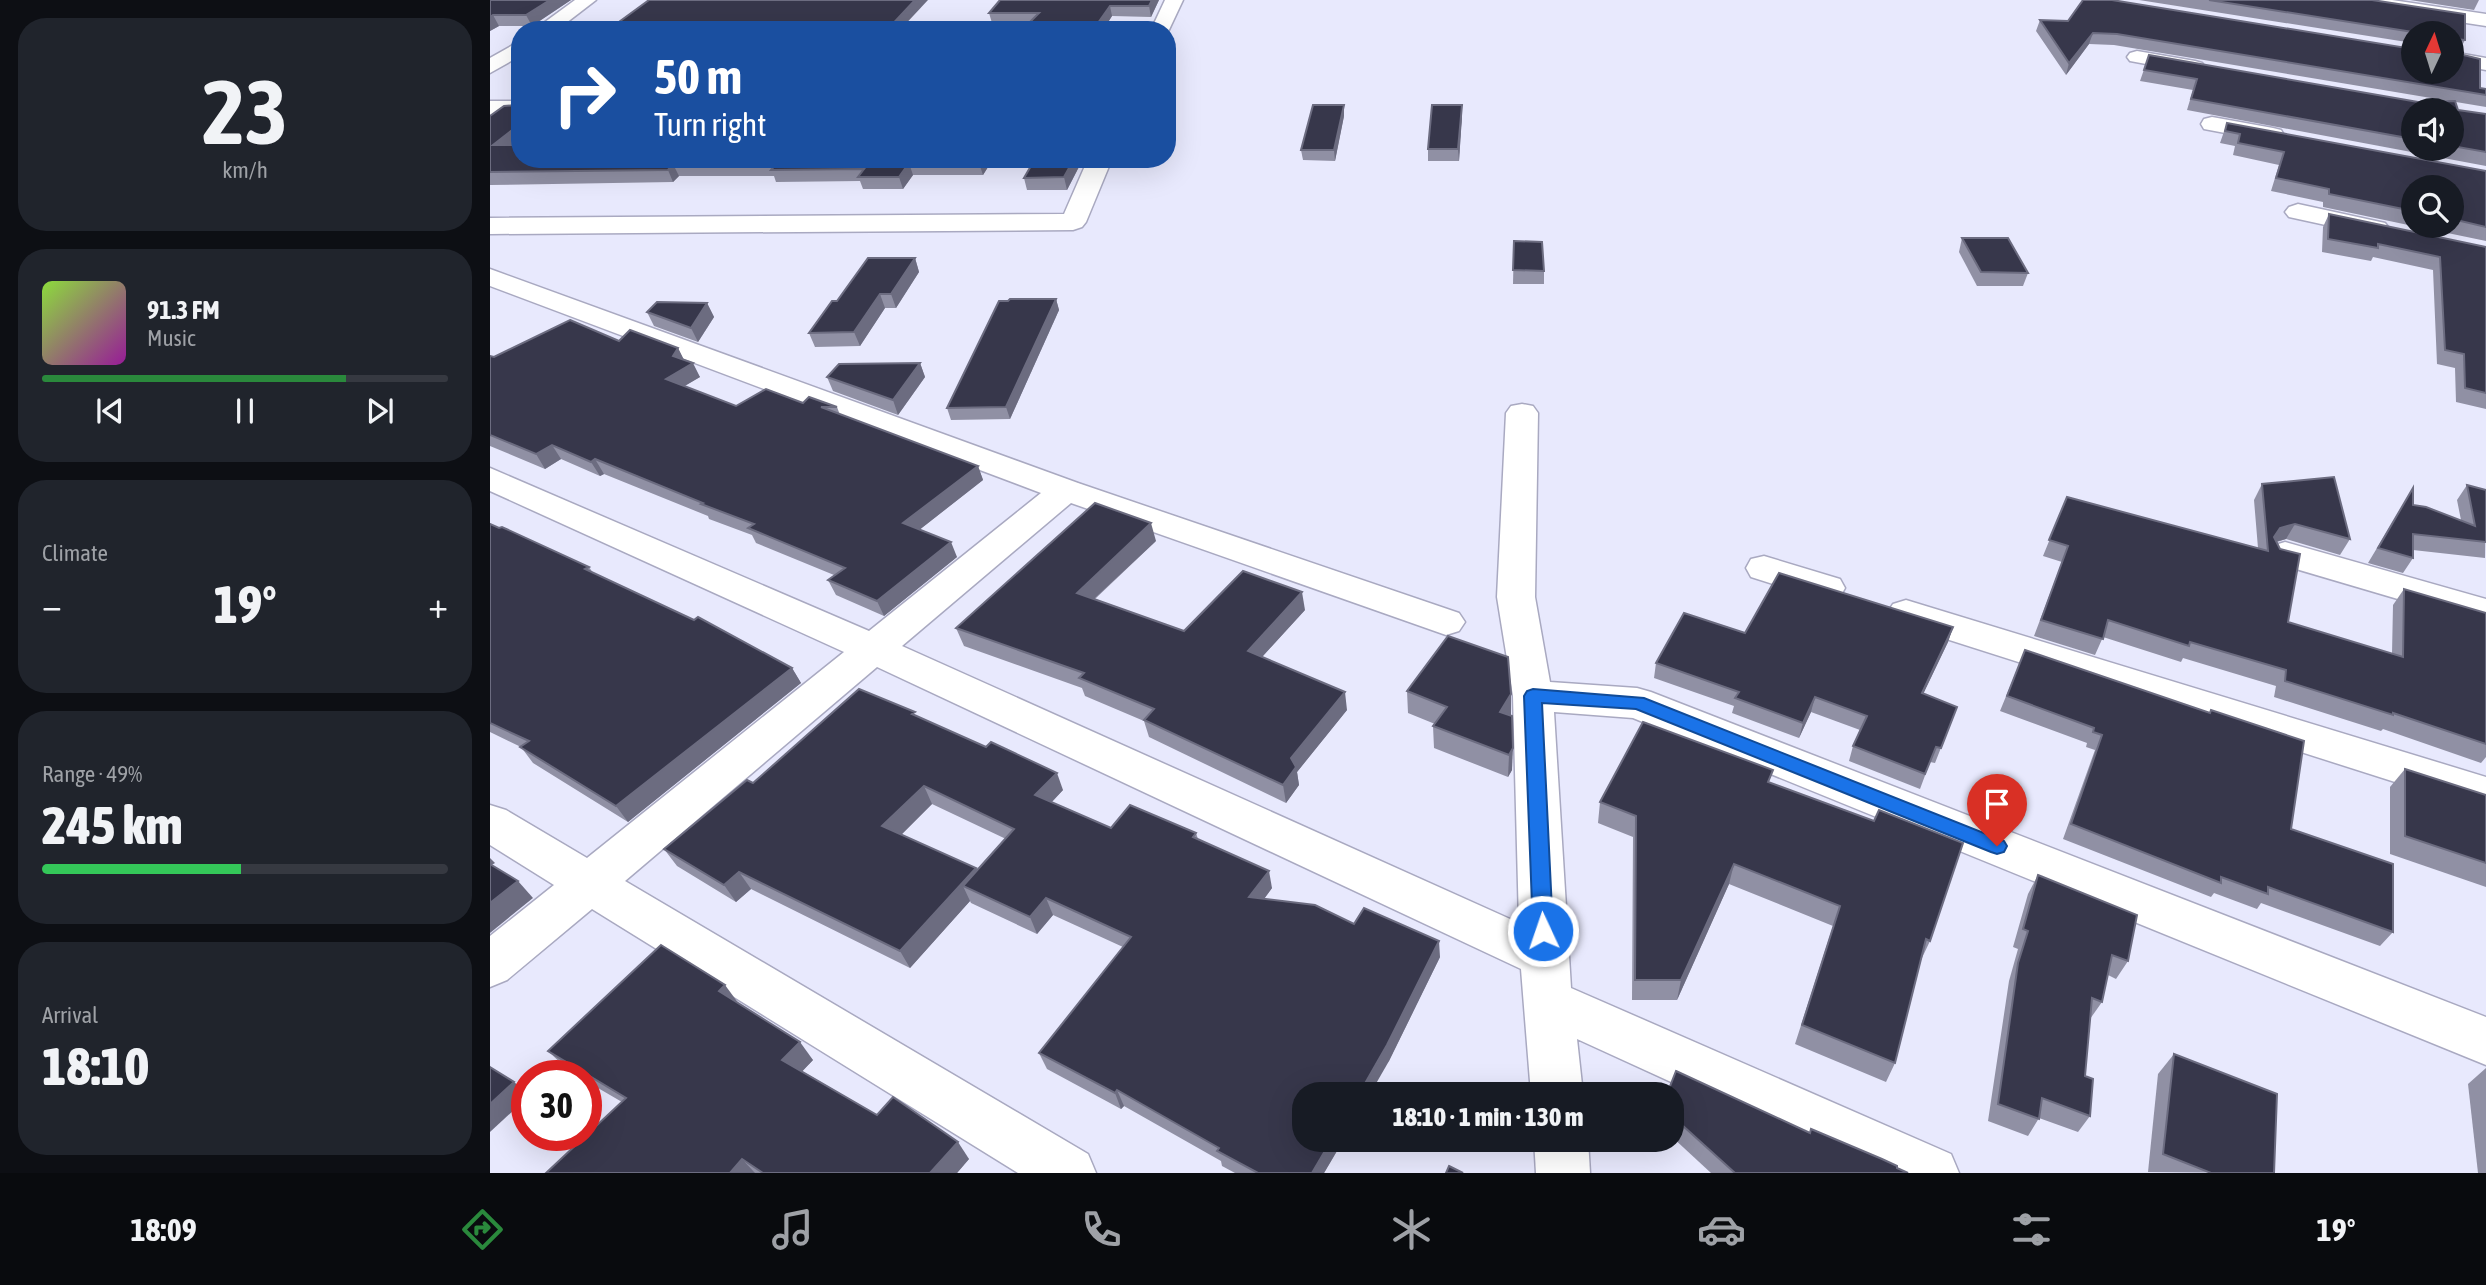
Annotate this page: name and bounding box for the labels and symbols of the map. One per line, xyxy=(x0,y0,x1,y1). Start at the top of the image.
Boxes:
north arrow xyxy=(2401,21,2464,84)
pin xyxy=(1967,774,2027,846)
position arrow xyxy=(1506,894,1580,968)
speed limit sign: 30 xyxy=(511,1060,602,1151)

